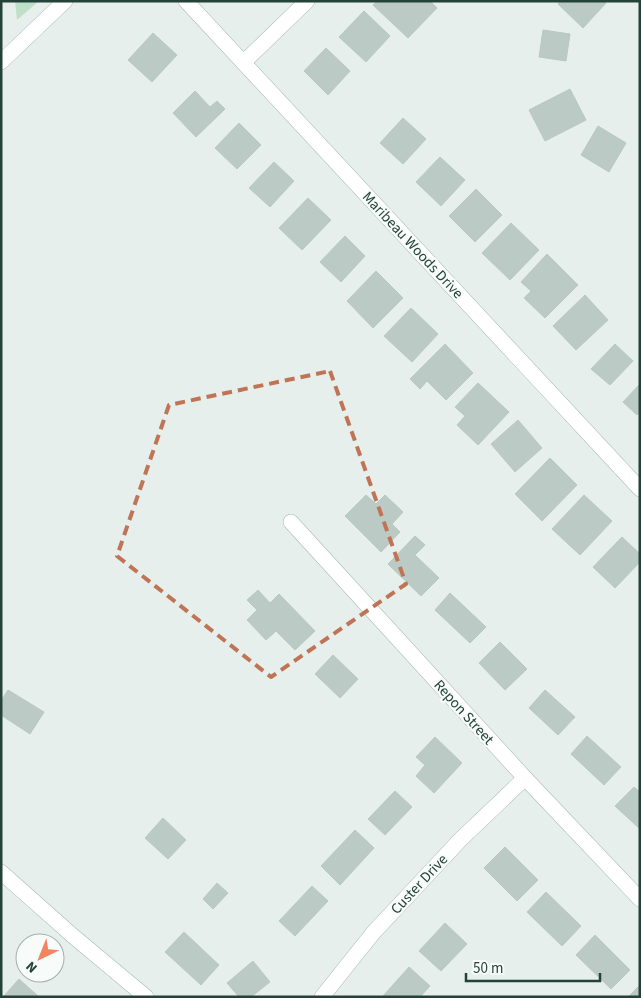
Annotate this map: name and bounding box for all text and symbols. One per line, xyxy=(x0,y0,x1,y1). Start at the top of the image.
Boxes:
street label: Maribeau Woods Drive xyxy=(357,187,468,304)
street label: Repon Street xyxy=(429,675,499,749)
street label: Custer Drive xyxy=(386,850,453,919)
north arrow xyxy=(15,933,65,983)
scale bar xyxy=(466,950,600,982)
text: N xyxy=(22,956,42,977)
text: 50 m xyxy=(473,958,503,979)

